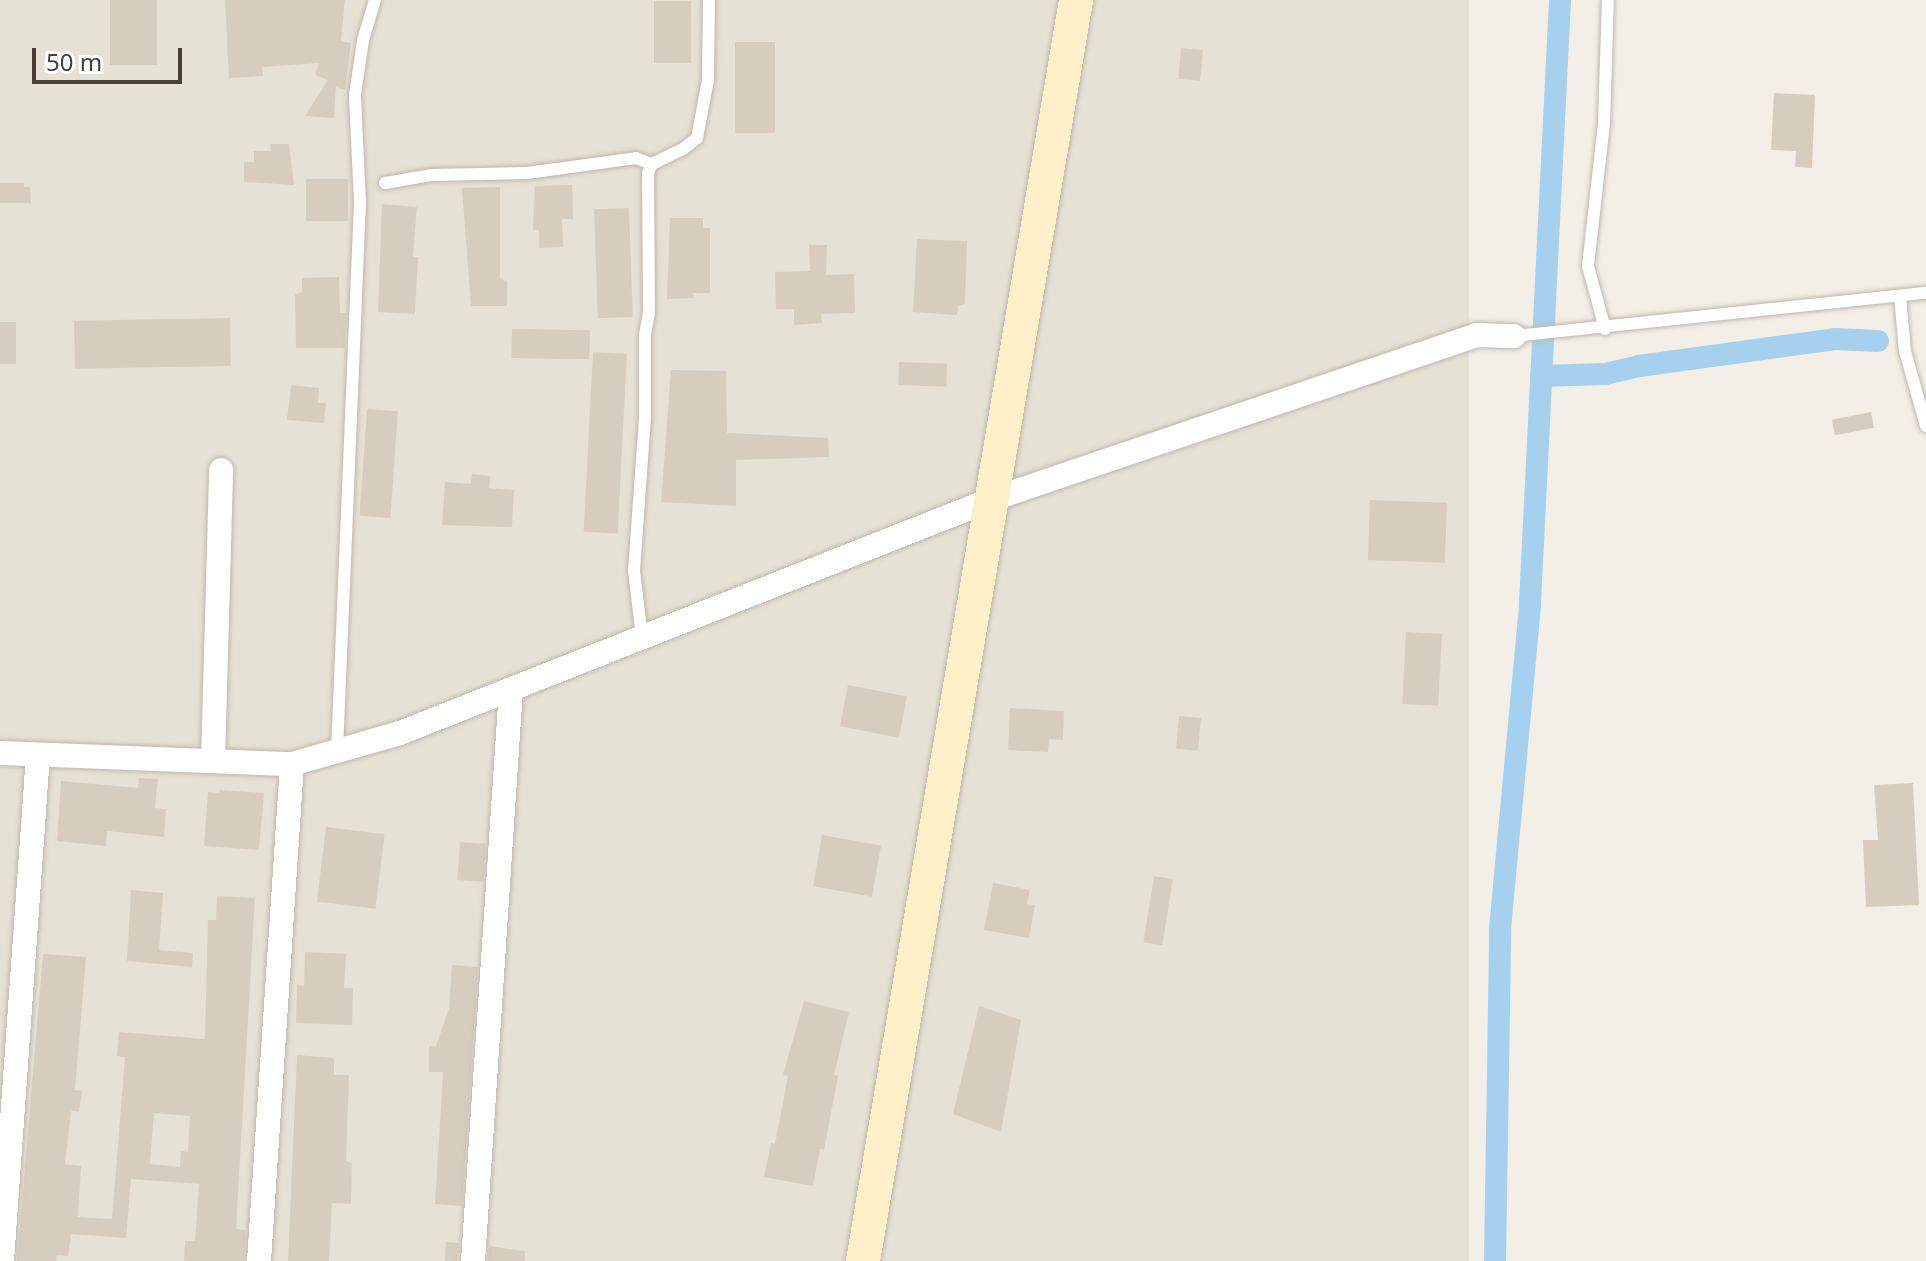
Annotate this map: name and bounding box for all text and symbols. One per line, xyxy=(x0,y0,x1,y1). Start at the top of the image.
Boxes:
scale bar xyxy=(36,32,186,82)
text: 50 m xyxy=(46,45,102,78)

